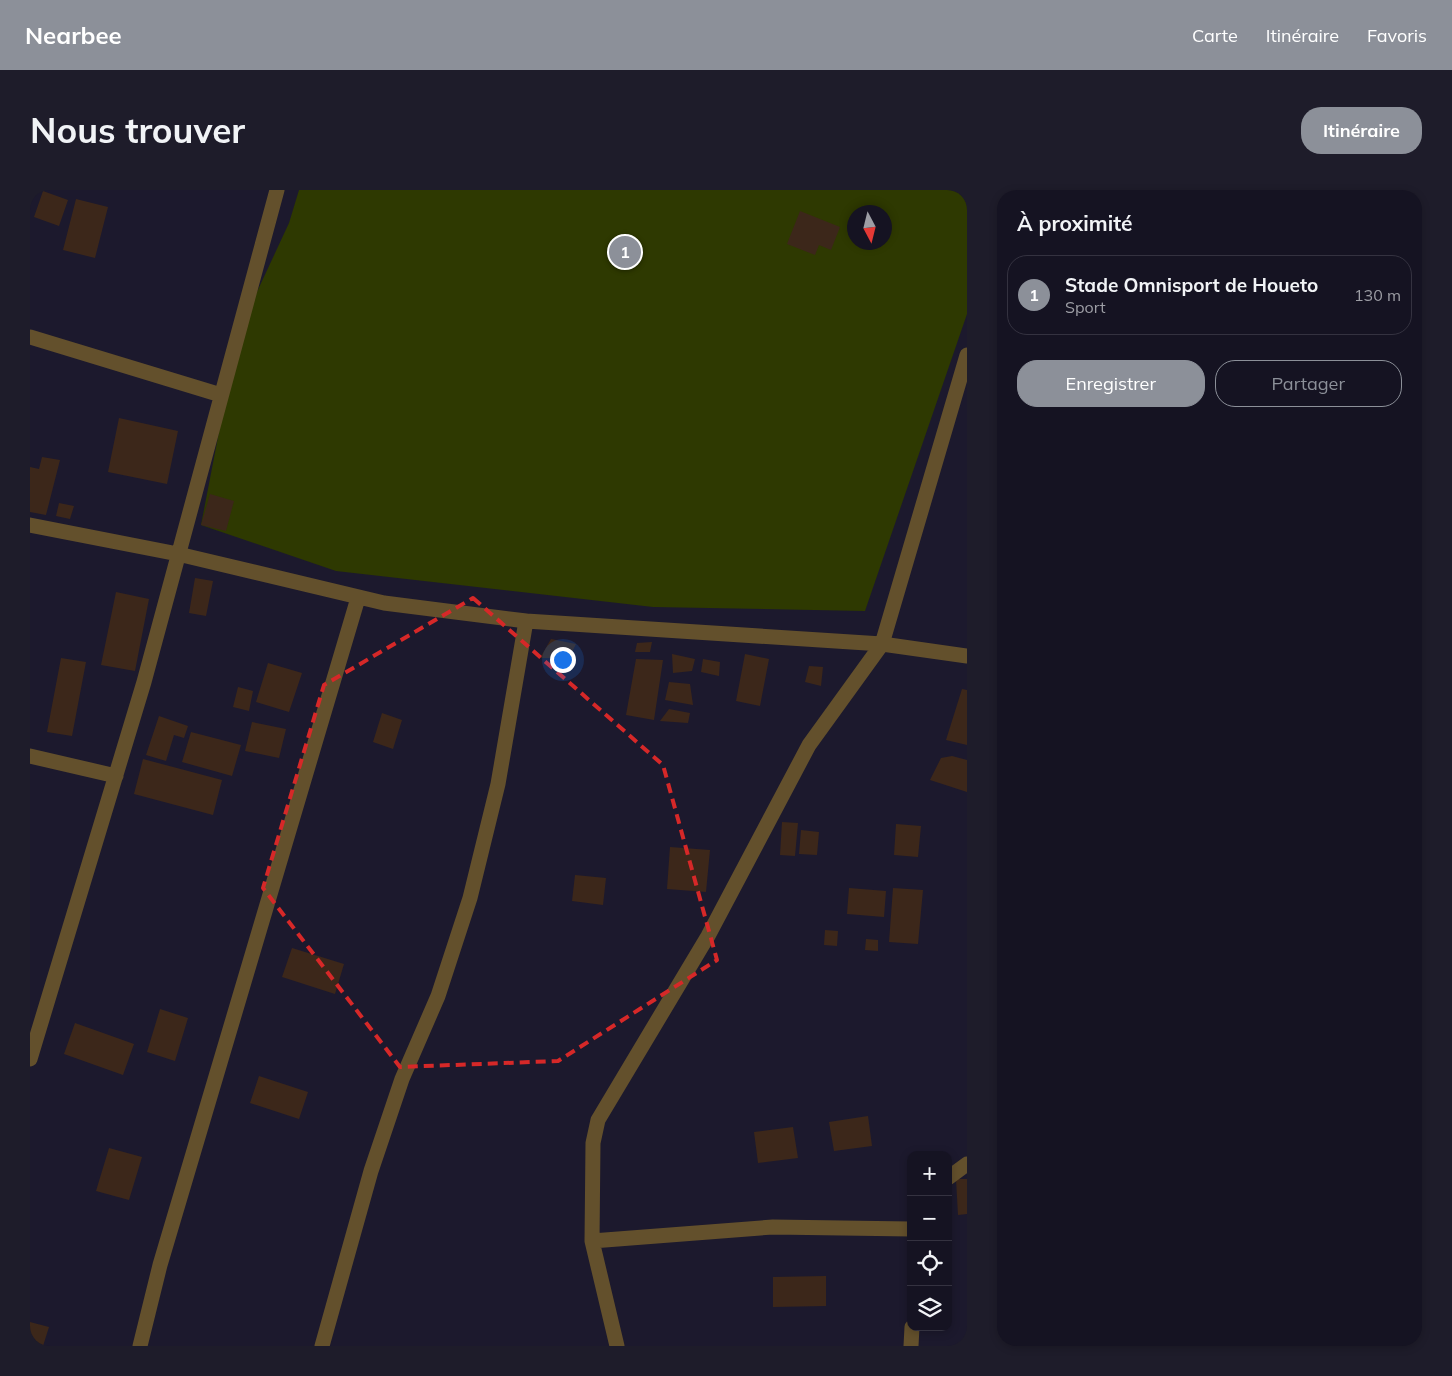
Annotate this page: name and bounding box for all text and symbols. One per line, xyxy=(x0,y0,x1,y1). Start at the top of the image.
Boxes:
text: Nearbee xyxy=(25,20,122,50)
text: Carte xyxy=(1192,24,1238,47)
text: Itinéraire xyxy=(1266,24,1339,47)
text: Favoris xyxy=(1367,24,1427,47)
button: Itinéraire xyxy=(1301,107,1422,154)
text: Nous trouver xyxy=(30,108,245,152)
north arrow xyxy=(847,205,892,250)
text: À proximité xyxy=(1017,210,1133,236)
pin: 1 xyxy=(609,233,641,271)
text: Stade Omnisport de Houeto xyxy=(1065,273,1318,297)
text: 1 xyxy=(1029,285,1039,305)
text: 130 m xyxy=(1354,285,1401,305)
text: Sport xyxy=(1065,297,1106,317)
button: Enregistrer xyxy=(1017,360,1205,407)
button: Partager xyxy=(1215,360,1402,407)
your location xyxy=(550,647,576,673)
map controls xyxy=(907,1151,952,1331)
button: + xyxy=(907,1151,952,1196)
button: − xyxy=(907,1196,952,1241)
button: locate xyxy=(907,1241,952,1286)
button: layers xyxy=(907,1286,952,1331)

